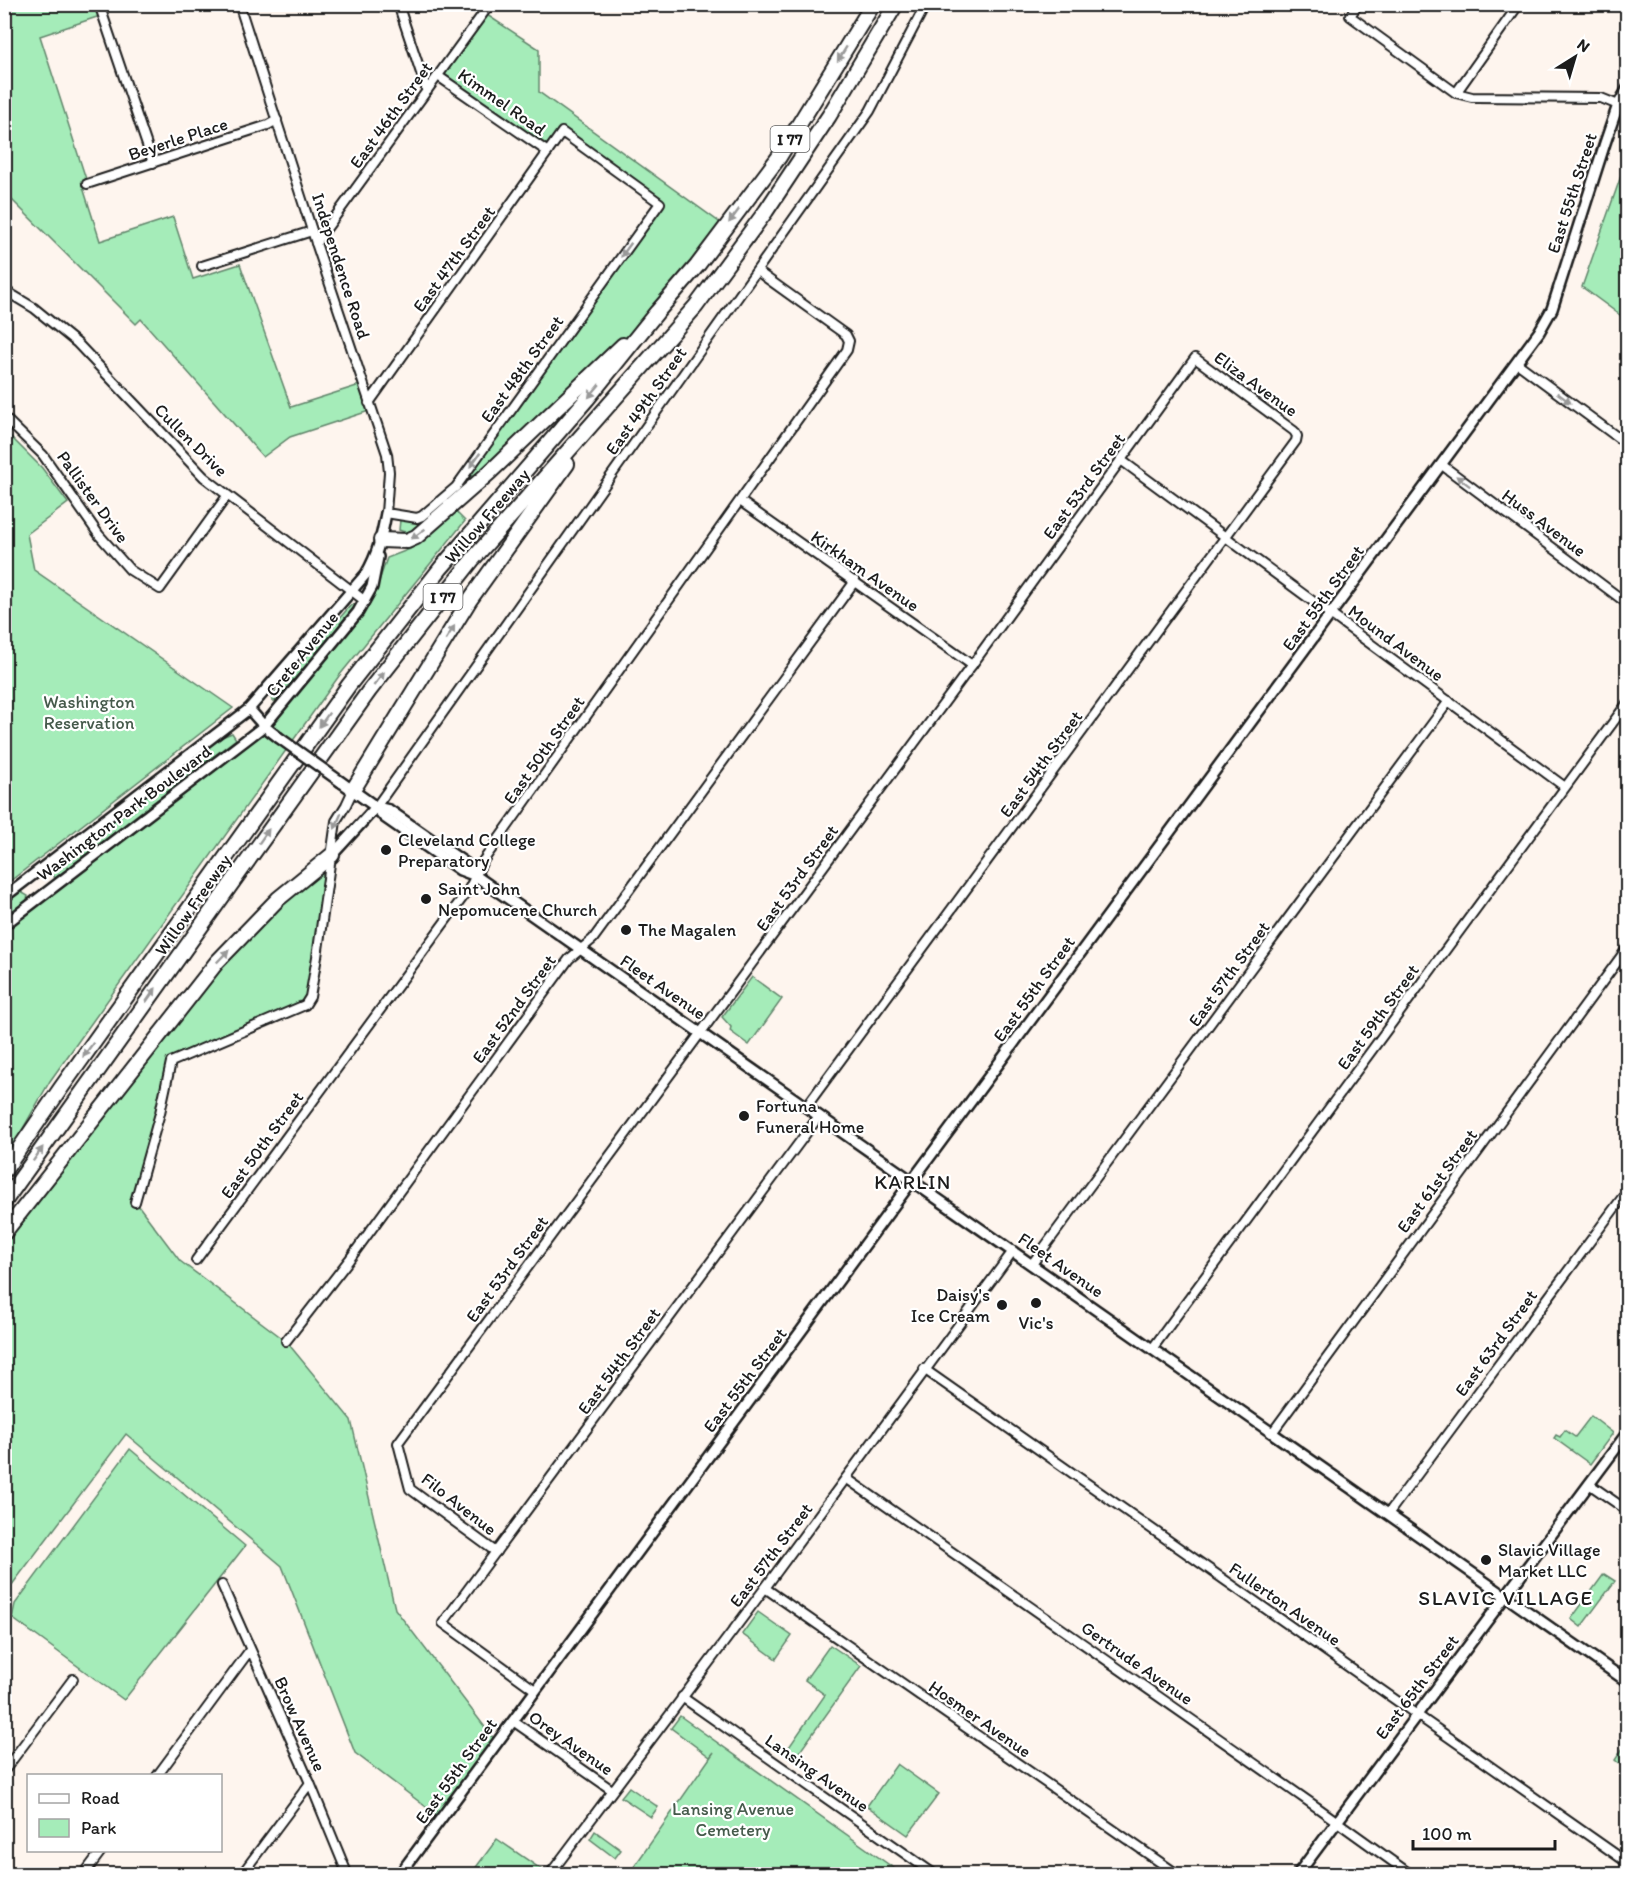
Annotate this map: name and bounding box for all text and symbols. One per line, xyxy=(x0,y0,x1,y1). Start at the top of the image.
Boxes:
north arrow xyxy=(1545,27,1605,87)
text: N xyxy=(1574,35,1594,56)
one-way arrow xyxy=(837,46,848,62)
street label: East 46th Street xyxy=(345,57,437,173)
street label: Kimmel Road xyxy=(454,64,550,141)
street label: Beyerle Place xyxy=(125,113,231,165)
road number: I 77 xyxy=(770,126,810,152)
street label: East 55th Street xyxy=(1542,130,1602,256)
street label: Independence Road xyxy=(307,190,375,342)
street label: East 47th Street xyxy=(408,201,500,317)
one-way arrow xyxy=(729,209,741,224)
one-way arrow xyxy=(620,242,632,258)
street label: East 48th Street xyxy=(476,311,568,427)
street label: East 49th Street xyxy=(601,343,691,459)
street label: Eliza Avenue xyxy=(1210,346,1302,422)
one-way arrow xyxy=(588,383,601,398)
one-way arrow xyxy=(1556,391,1571,403)
street label: Cullen Drive xyxy=(150,399,232,481)
street label: East 53rd Street xyxy=(1038,428,1130,544)
street label: Pallister Drive xyxy=(52,447,134,547)
one-way arrow xyxy=(469,451,481,467)
street label: Willow Freeway xyxy=(440,464,535,568)
one-way arrow xyxy=(1455,476,1470,488)
street label: Huss Avenue xyxy=(1498,484,1590,562)
street label: Kirkham Avenue xyxy=(807,525,923,617)
one-way arrow xyxy=(410,528,426,540)
street label: East 55th Street xyxy=(1277,541,1369,655)
road number: I 77 xyxy=(424,584,462,610)
street label: Mound Avenue xyxy=(1344,600,1448,686)
street label: Crete Avenue xyxy=(261,607,343,701)
one-way arrow xyxy=(444,625,455,641)
one-way arrow xyxy=(372,671,384,686)
park label: Washington Reservation xyxy=(43,691,135,734)
street label: East 50th Street xyxy=(499,691,590,808)
street label: East 54th Street xyxy=(995,706,1087,822)
one-way arrow xyxy=(318,712,330,728)
street label: Washington Park Boulevard xyxy=(32,740,216,886)
one-way arrow xyxy=(333,813,343,831)
street label: East 53rd Street xyxy=(751,820,843,936)
one-way arrow xyxy=(258,829,270,845)
place label: Cleveland College Preparatory xyxy=(398,829,536,872)
marker: Cleveland College Preparatory xyxy=(379,843,393,857)
street label: Willow Freeway xyxy=(150,850,236,960)
place label: Saint John Nepomucene Church xyxy=(438,878,597,921)
marker: Saint John Nepomucene Church xyxy=(419,892,433,906)
street label: East 57th Street xyxy=(1183,917,1275,1031)
place label: The Magalen xyxy=(638,919,736,941)
marker: The Magalen xyxy=(619,923,633,937)
street label: East 55th Street xyxy=(988,932,1080,1046)
street label: Fleet Avenue xyxy=(616,949,710,1025)
one-way arrow xyxy=(216,950,230,964)
street label: East 52nd Street xyxy=(467,950,561,1068)
street label: East 59th Street xyxy=(1332,960,1424,1074)
one-way arrow xyxy=(145,988,157,1004)
one-way arrow xyxy=(83,1042,95,1057)
street label: East 50th Street xyxy=(216,1087,308,1203)
place label: Fortuna Funeral Home xyxy=(756,1095,864,1138)
marker: Fortuna Funeral Home xyxy=(737,1109,751,1123)
street label: East 61st Street xyxy=(1392,1125,1482,1237)
one-way arrow xyxy=(32,1146,43,1162)
district label: KARLIN xyxy=(874,1170,952,1194)
street label: East 53rd Street xyxy=(461,1211,553,1327)
street label: Fleet Avenue xyxy=(1014,1227,1108,1303)
place label: Daisy's Ice Cream xyxy=(911,1284,990,1327)
street label: East 63rd Street xyxy=(1450,1285,1542,1401)
marker: Vic's xyxy=(1029,1296,1043,1310)
marker: Daisy's Ice Cream xyxy=(995,1298,1009,1312)
street label: East 54th Street xyxy=(573,1303,665,1419)
place label: Vic's xyxy=(1018,1312,1054,1334)
street label: East 55th Street xyxy=(698,1323,792,1437)
street label: Filo Avenue xyxy=(417,1468,501,1540)
street label: East 57th Street xyxy=(725,1498,818,1611)
place label: Slavic Village Market LLC xyxy=(1498,1539,1601,1582)
marker: Slavic Village Market LLC xyxy=(1479,1553,1493,1567)
street label: Fullerton Avenue xyxy=(1225,1557,1345,1651)
district label: SLAVIC VILLAGE xyxy=(1418,1585,1594,1610)
street label: Gertrude Avenue xyxy=(1077,1616,1197,1710)
street label: East 65th Street xyxy=(1370,1630,1464,1744)
street label: Brow Avenue xyxy=(269,1673,331,1775)
street label: Hosmer Avenue xyxy=(924,1675,1036,1763)
street label: Orey Avenue xyxy=(524,1706,618,1780)
street label: East 55th Street xyxy=(410,1714,502,1828)
street label: Lansing Avenue xyxy=(761,1729,873,1817)
legend xyxy=(27,1774,222,1852)
text: Road xyxy=(81,1787,120,1809)
park label: Lansing Avenue Cemetery xyxy=(672,1798,794,1841)
scale bar xyxy=(1413,1813,1556,1851)
text: Park xyxy=(81,1817,116,1839)
text: 100 m xyxy=(1422,1823,1472,1845)

